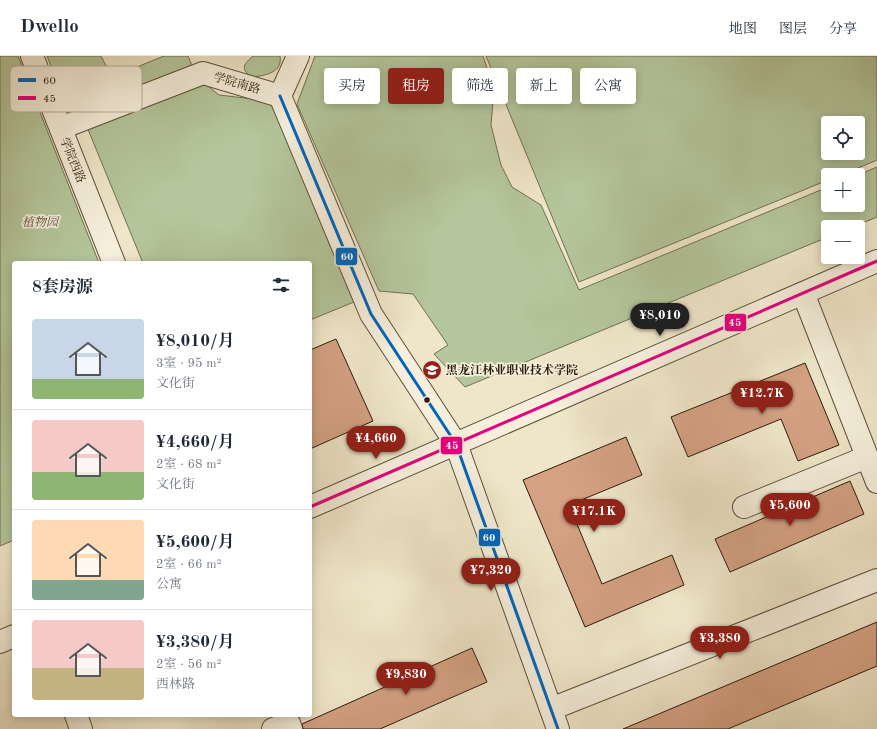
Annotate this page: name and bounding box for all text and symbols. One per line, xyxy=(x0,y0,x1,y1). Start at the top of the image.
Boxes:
text: Dwello xyxy=(20,18,79,37)
text: 地图 xyxy=(729,22,757,36)
text: 图层 xyxy=(779,22,807,36)
text: 分享 xyxy=(829,22,857,36)
legend xyxy=(10,66,142,112)
chip: 买房 xyxy=(324,68,380,104)
chip: 租房 xyxy=(388,68,444,104)
chip: 筛选 xyxy=(452,68,508,104)
chip: 新上 xyxy=(516,68,572,104)
chip: 公寓 xyxy=(580,68,636,104)
street label: 学院南路 xyxy=(212,70,262,96)
text: 60 xyxy=(43,76,56,87)
text: 45 xyxy=(43,94,56,105)
map controls xyxy=(821,116,865,264)
button: locate xyxy=(821,116,865,160)
street label: 学院西路 xyxy=(58,135,88,185)
button: + xyxy=(821,168,865,212)
park label: 植物园 xyxy=(22,215,60,229)
button: − xyxy=(821,220,865,264)
line badge: 60 xyxy=(335,247,358,266)
text: 60 xyxy=(341,252,353,263)
icon: filters xyxy=(270,274,292,296)
text: 8套房源 xyxy=(32,279,93,296)
pin: ¥8,010 xyxy=(627,303,693,337)
text: ¥8,010 xyxy=(639,309,681,322)
line badge: 45 xyxy=(724,313,747,332)
text: 45 xyxy=(729,318,741,329)
text: ¥8,010/月 xyxy=(156,333,235,350)
icon: home xyxy=(64,335,112,383)
text: 3室 · 95 m² xyxy=(156,357,221,370)
school or university icon: 黑龙江林业职业技术学院 xyxy=(421,359,443,381)
place label: 黑龙江林业职业技术学院 xyxy=(446,363,578,377)
text: 文化街 xyxy=(156,377,195,390)
pin: ¥12.7K xyxy=(729,381,795,415)
text: ¥12.7K xyxy=(740,387,784,400)
unlabelled marker xyxy=(422,395,432,405)
pin: ¥4,660 xyxy=(343,426,409,460)
text: ¥4,660 xyxy=(355,432,397,445)
text: ¥4,660/月 xyxy=(156,434,235,451)
icon: home xyxy=(64,436,112,484)
line badge: 45 xyxy=(440,436,463,455)
text: 45 xyxy=(446,441,458,452)
text: 2室 · 68 m² xyxy=(156,458,221,471)
text: 文化街 xyxy=(156,478,195,491)
pin: ¥5,600 xyxy=(757,493,823,527)
pin: ¥17.1K xyxy=(561,499,627,533)
text: ¥5,600 xyxy=(769,499,811,512)
text: ¥17.1K xyxy=(572,505,616,518)
line badge: 60 xyxy=(478,528,501,547)
text: 60 xyxy=(483,533,495,544)
text: ¥5,600/月 xyxy=(156,534,235,551)
icon: home xyxy=(64,536,112,584)
text: 2室 · 66 m² xyxy=(156,558,221,571)
pin: ¥7,320 xyxy=(458,558,524,592)
text: ¥7,320 xyxy=(470,564,512,577)
text: 公寓 xyxy=(156,578,182,591)
pin: ¥3,380 xyxy=(687,626,753,660)
text: ¥3,380 xyxy=(699,632,741,645)
text: ¥3,380/月 xyxy=(156,634,235,651)
icon: home xyxy=(64,636,112,684)
text: 2室 · 56 m² xyxy=(156,658,221,671)
pin: ¥9,830 xyxy=(373,662,439,696)
text: ¥9,830 xyxy=(385,668,427,681)
text: 西林路 xyxy=(156,678,195,691)

